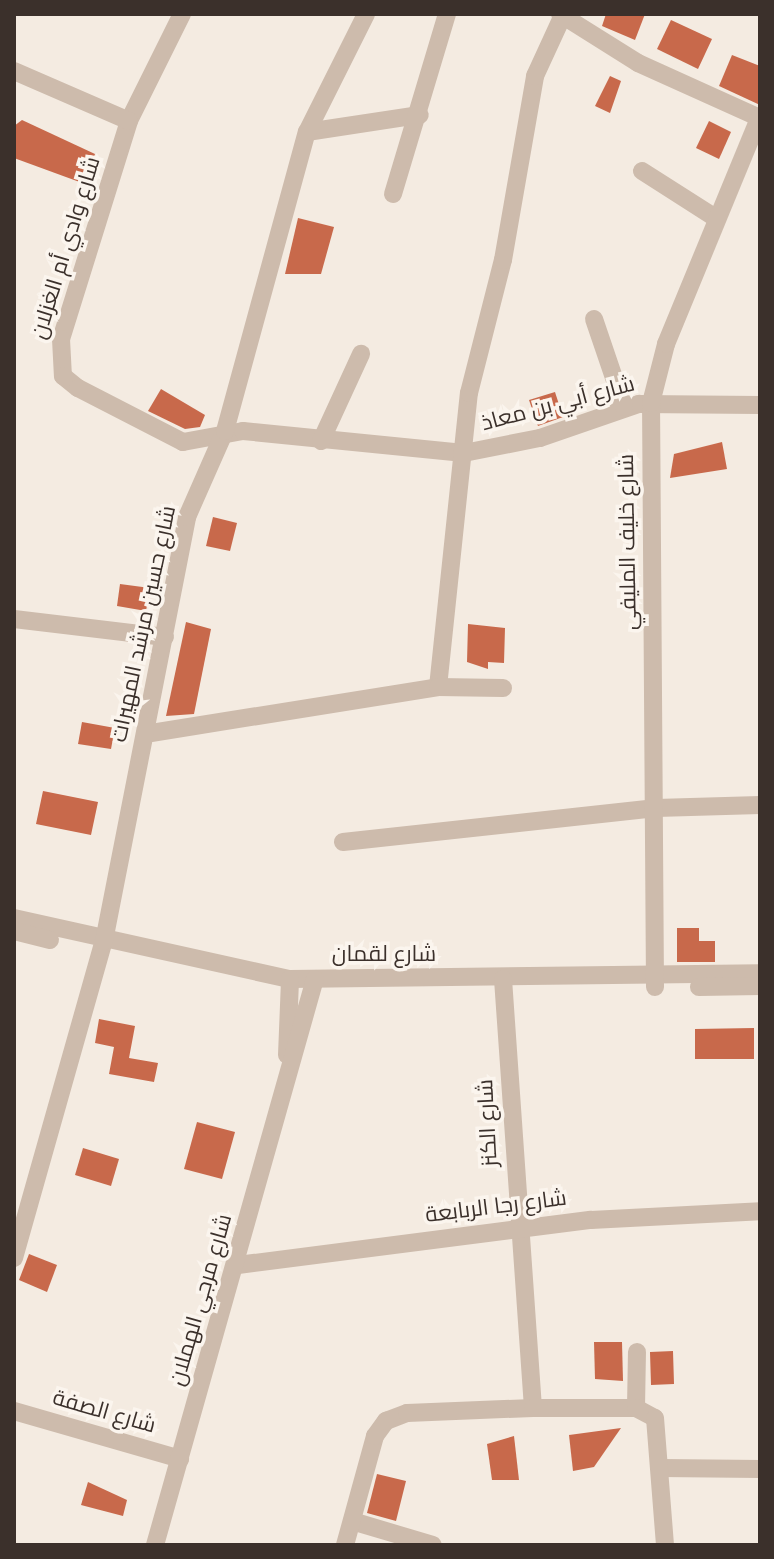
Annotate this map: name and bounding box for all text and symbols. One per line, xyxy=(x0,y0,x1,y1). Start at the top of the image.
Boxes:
street label: شارع وادي أم الغزلان xyxy=(26,154,106,342)
street label: شارع أبي بن معاذ xyxy=(479,371,637,437)
street label: شارع خليف المليفي xyxy=(613,454,643,630)
street label: شارع حسين مرشد المهيرات xyxy=(106,503,182,745)
street label: شارع لقمان xyxy=(332,942,436,968)
street label: شارع الكنز xyxy=(473,1078,503,1168)
street label: شارع رجا الربابعة xyxy=(424,1185,568,1229)
street label: شارع مرجي الهملان xyxy=(164,1211,238,1389)
street label: شارع الصفة xyxy=(49,1385,159,1439)

